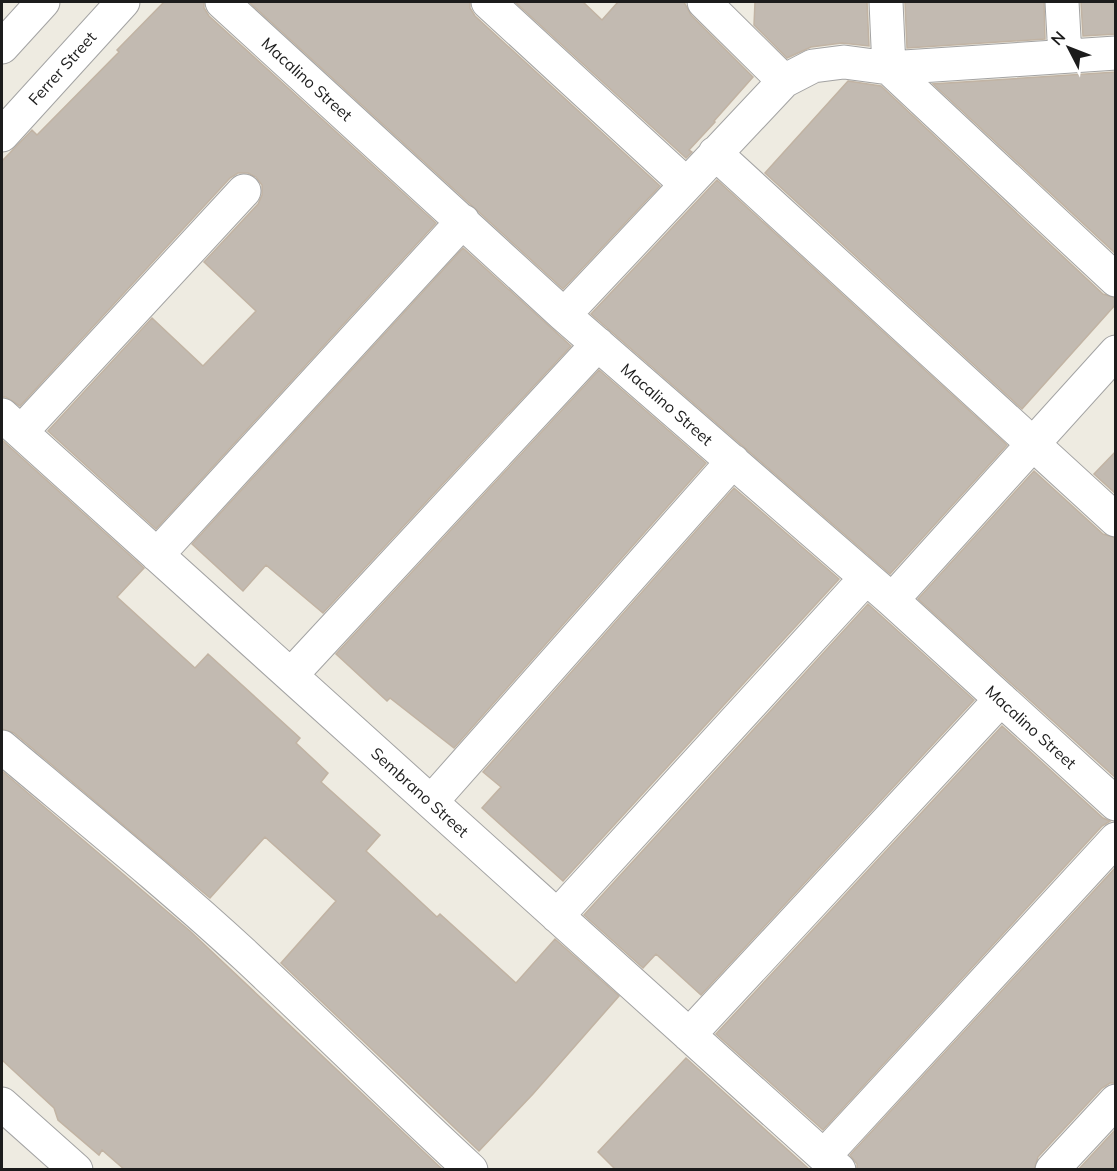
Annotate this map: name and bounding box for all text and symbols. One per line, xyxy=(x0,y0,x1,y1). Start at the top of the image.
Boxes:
north arrow xyxy=(1039,18,1099,78)
street label: Ferrer Street xyxy=(24,27,100,109)
text: N xyxy=(1046,27,1069,49)
street label: Macalino Street xyxy=(257,33,357,125)
street label: Macalino Street xyxy=(617,359,717,450)
street label: Macalino Street xyxy=(981,681,1081,773)
street label: Sembrano Street xyxy=(367,743,473,841)

